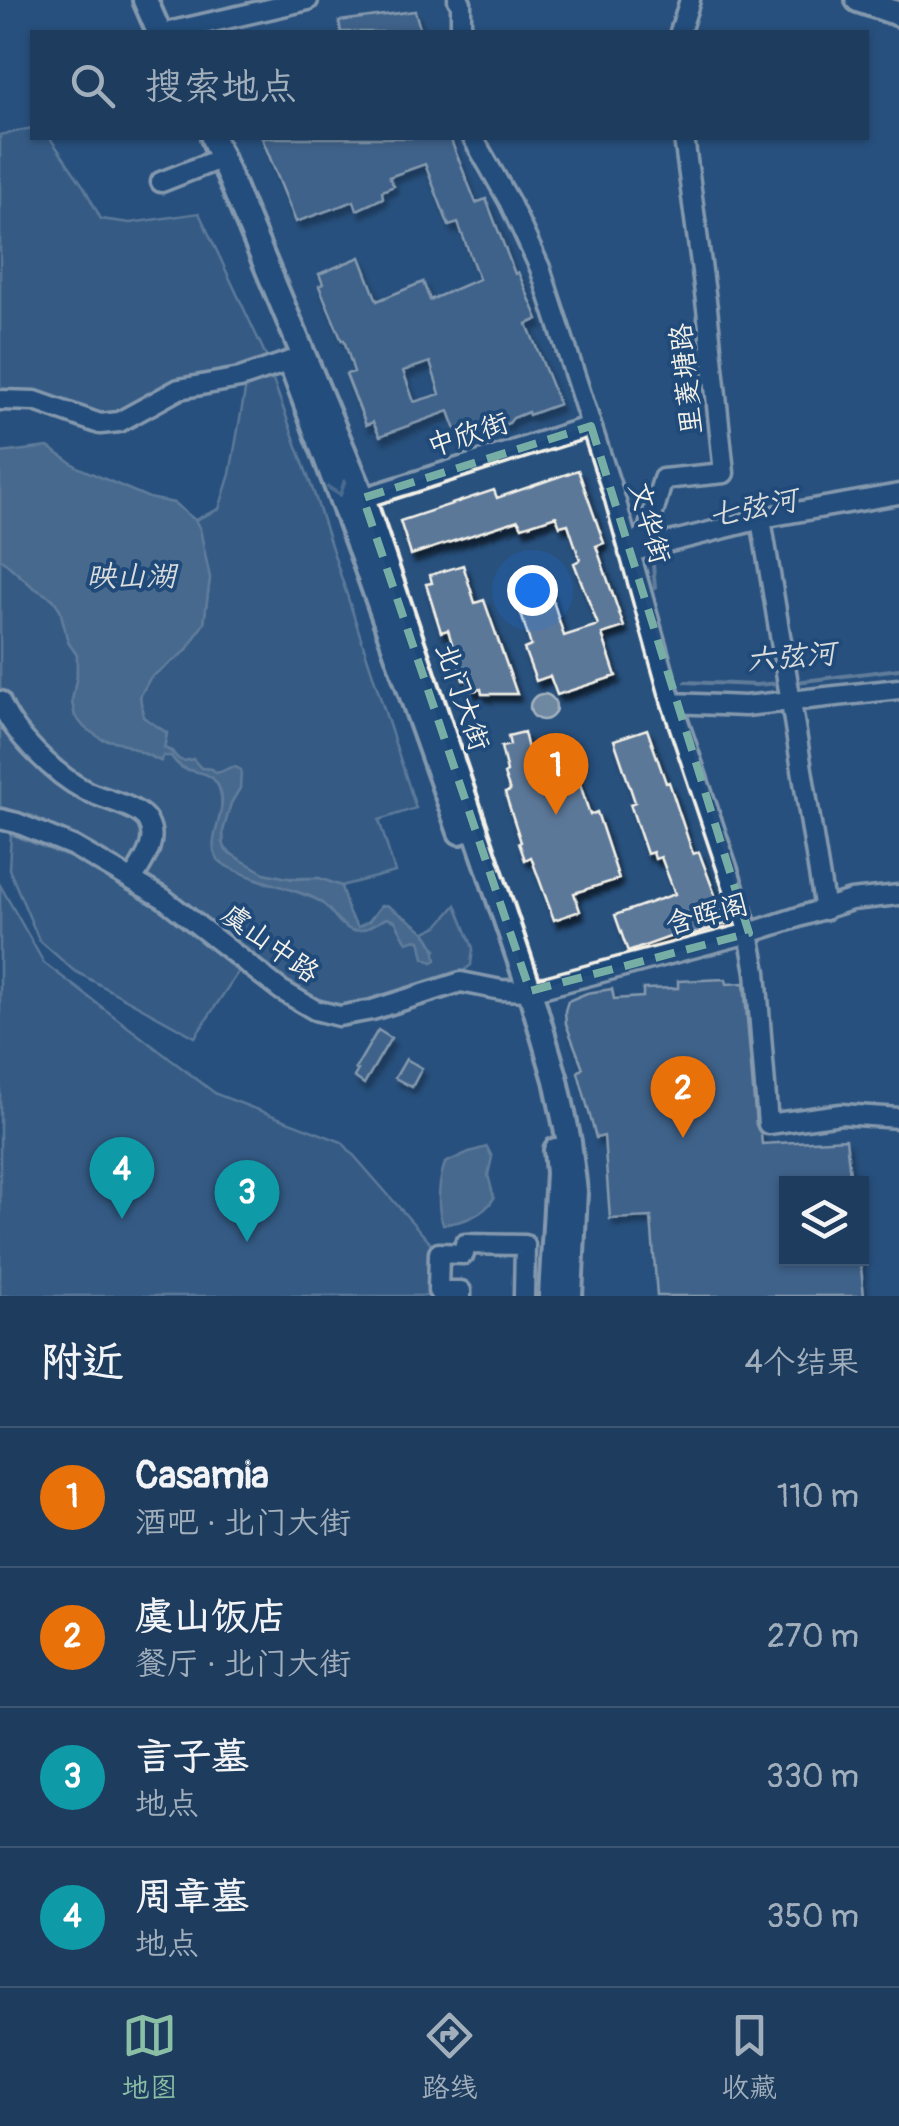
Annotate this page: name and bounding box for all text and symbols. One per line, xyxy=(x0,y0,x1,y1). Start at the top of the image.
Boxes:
search box xyxy=(30,30,869,140)
icon: search xyxy=(65,58,120,113)
text: 搜索地点 xyxy=(145,63,297,111)
street label: 里菱塘路 xyxy=(664,321,710,437)
street label: 中欣街 xyxy=(423,405,513,465)
street label: 文华街 xyxy=(621,478,677,568)
one-way arrow xyxy=(326,480,347,497)
water label: 七弦河 xyxy=(705,480,806,535)
water label: 映山湖 xyxy=(86,558,179,595)
your location xyxy=(507,565,558,616)
water label: 六弦河 xyxy=(745,634,842,679)
street label: 北门大街 xyxy=(427,638,497,756)
pin: 1 xyxy=(524,732,588,815)
street label: 含晖阁 xyxy=(662,887,752,943)
street label: 虞山中路 xyxy=(214,897,326,991)
pin: 2 xyxy=(650,1056,716,1138)
pin: 4 xyxy=(90,1136,154,1219)
pin: 3 xyxy=(214,1160,280,1242)
map controls xyxy=(779,1176,869,1266)
button: layers xyxy=(779,1176,869,1266)
text: 附近 xyxy=(40,1337,124,1389)
text: 4个结果 xyxy=(744,1343,859,1383)
text: Casamia xyxy=(135,1452,269,1500)
text: 1 xyxy=(66,1477,79,1517)
text: 110 m xyxy=(777,1477,859,1517)
text: 酒吧 · 北门大街 xyxy=(135,1503,351,1543)
text: 虞山饭店 xyxy=(135,1593,287,1641)
text: 2 xyxy=(64,1617,81,1657)
text: 270 m xyxy=(767,1617,859,1657)
text: 餐厅 · 北门大街 xyxy=(135,1644,351,1684)
text: 言子墓 xyxy=(135,1733,249,1781)
text: 3 xyxy=(64,1757,81,1797)
text: 330 m xyxy=(766,1757,859,1797)
text: 地点 xyxy=(135,1784,199,1824)
text: 周章墓 xyxy=(135,1873,249,1921)
text: 4 xyxy=(63,1897,82,1937)
text: 350 m xyxy=(767,1897,859,1937)
text: 地点 xyxy=(135,1924,199,1964)
tab: 地图 xyxy=(122,2008,178,2106)
tab: 路线 xyxy=(421,2008,477,2106)
tab: 收藏 xyxy=(721,2008,777,2106)

